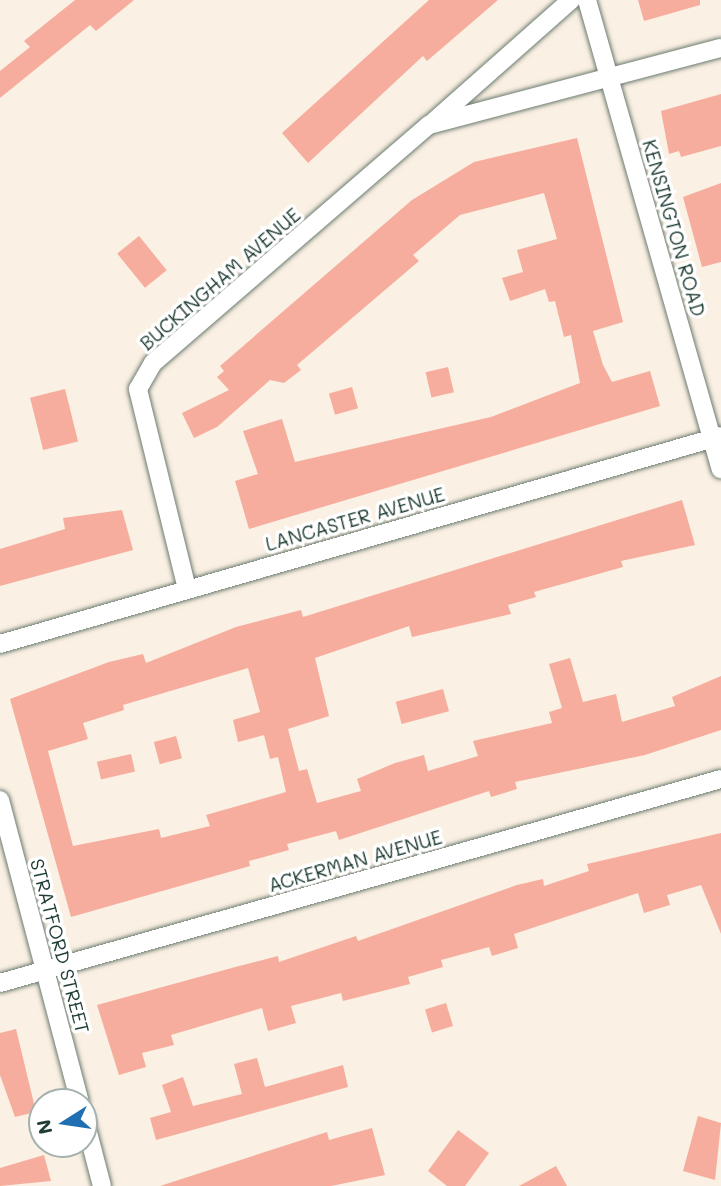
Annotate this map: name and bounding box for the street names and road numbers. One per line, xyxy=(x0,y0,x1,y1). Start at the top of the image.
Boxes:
street label: KENSINGTON ROAD xyxy=(638,137,710,319)
street label: BUCKINGHAM AVENUE xyxy=(135,203,305,355)
street label: LANCASTER AVENUE xyxy=(263,483,447,555)
street label: ACKERMAN AVENUE xyxy=(266,825,444,897)
street label: STRATFORD STREET xyxy=(26,856,94,1036)

